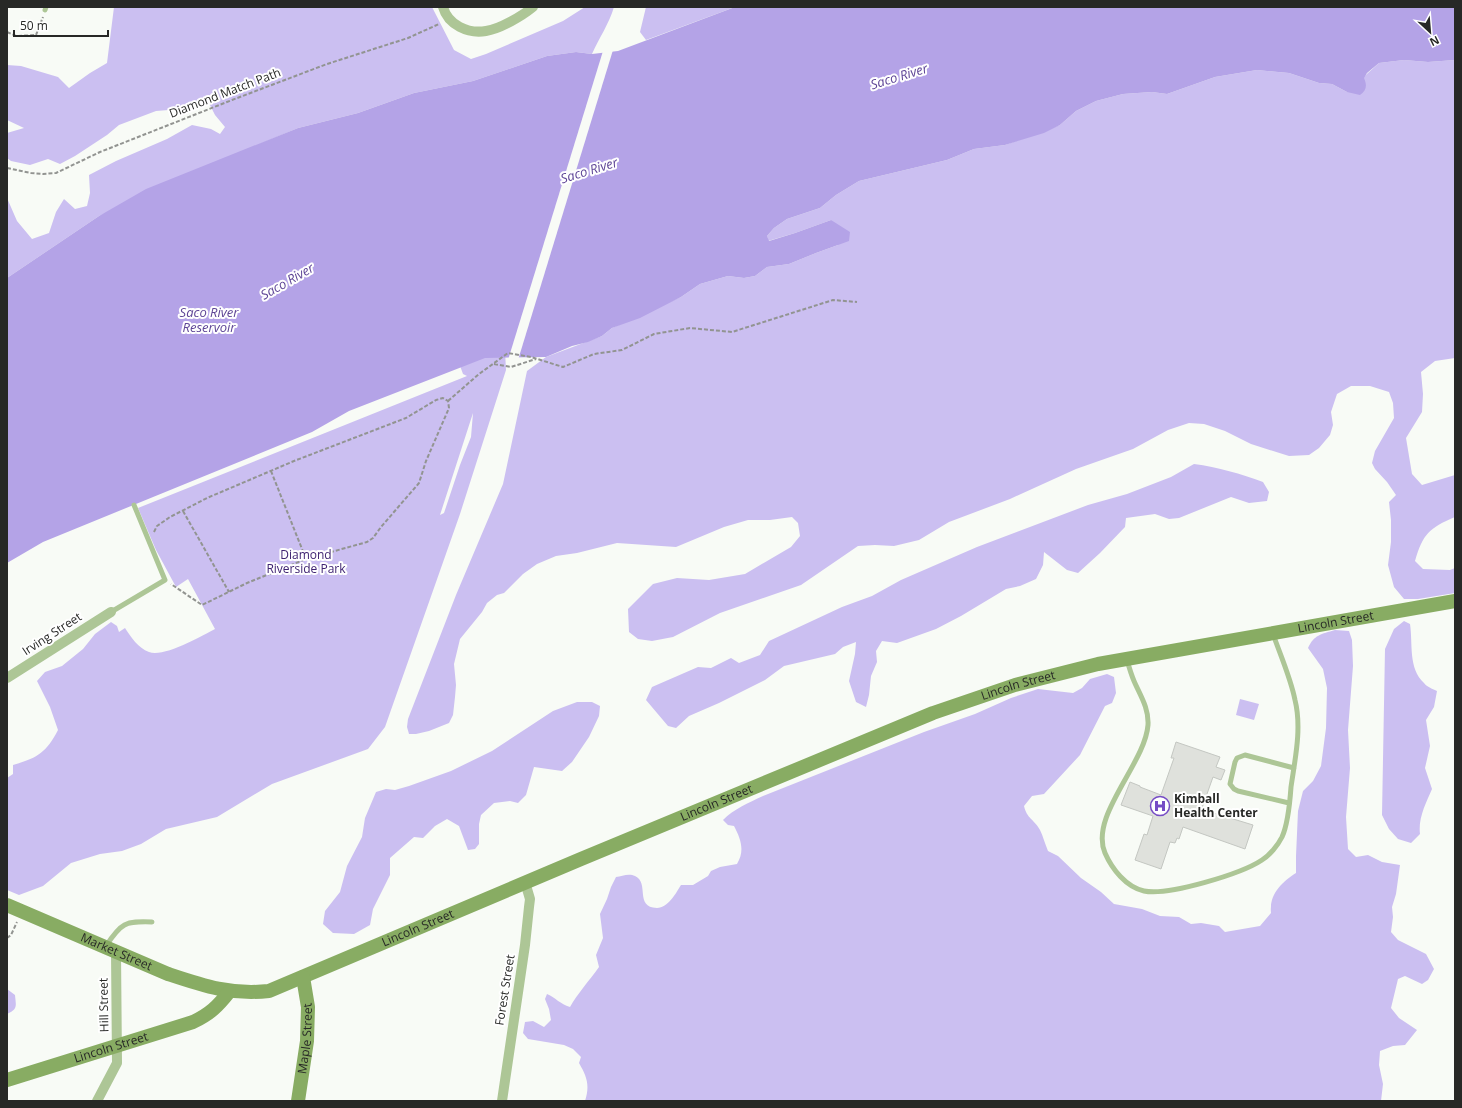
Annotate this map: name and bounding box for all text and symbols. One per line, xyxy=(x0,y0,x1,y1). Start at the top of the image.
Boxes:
scale bar xyxy=(14,12,108,38)
north arrow xyxy=(1410,12,1450,52)
text: 50 m xyxy=(20,17,48,34)
text: N xyxy=(1427,33,1442,50)
water label: Saco River xyxy=(868,59,931,93)
street label: Diamond Match Path xyxy=(167,63,283,122)
water label: Saco River xyxy=(558,153,621,187)
water label: Saco River xyxy=(257,258,318,303)
water label: Saco River Reservoir xyxy=(180,303,239,336)
park label: Diamond Riverside Park xyxy=(266,546,346,577)
street label: Lincoln Street xyxy=(1296,607,1375,637)
street label: Irving Street xyxy=(19,608,85,659)
street label: Lincoln Street xyxy=(979,666,1057,704)
street label: Lincoln Street xyxy=(678,780,755,825)
place label: Kimball Health Center xyxy=(1174,790,1258,821)
hospital icon: Kimball Health Center xyxy=(1149,795,1171,817)
street label: Lincoln Street xyxy=(379,905,456,950)
street label: Market Street xyxy=(78,929,155,974)
street label: Forest Street xyxy=(491,953,519,1027)
street label: Hill Street xyxy=(95,978,112,1032)
street label: Maple Street xyxy=(293,1002,316,1075)
street label: Lincoln Street xyxy=(72,1028,150,1067)

